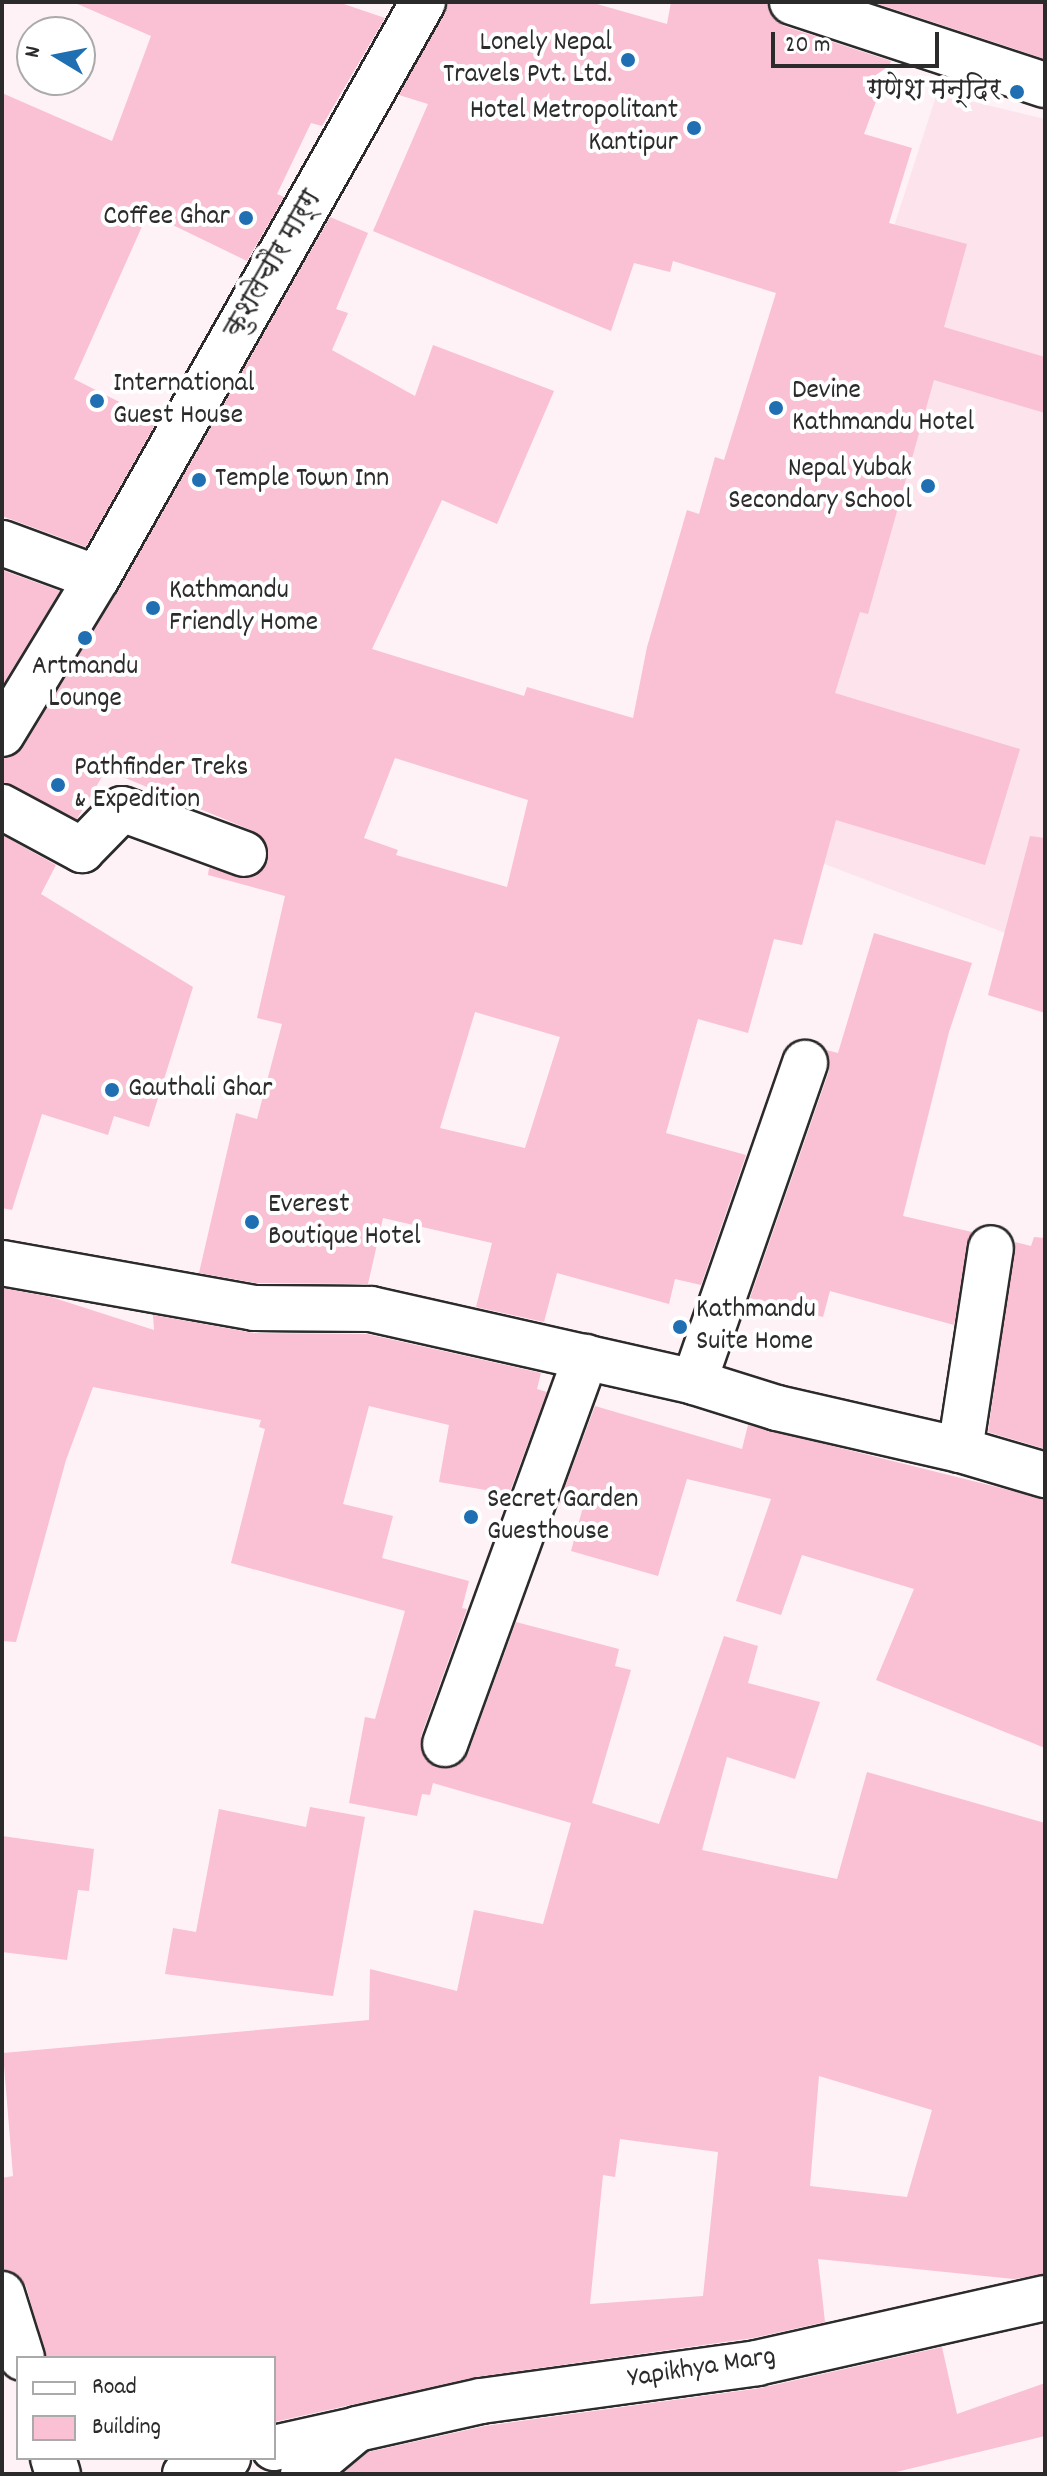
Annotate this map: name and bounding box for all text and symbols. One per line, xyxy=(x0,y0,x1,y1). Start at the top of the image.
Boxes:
north arrow xyxy=(16,16,96,96)
scale bar xyxy=(775,16,943,66)
place label: Lonely Nepal Travels Pvt. Ltd. xyxy=(443,27,612,93)
text: 20 m xyxy=(785,29,831,63)
text: N xyxy=(18,44,50,60)
marker: Lonely Nepal Travels Pvt. Ltd. xyxy=(619,51,637,69)
place label: गणेश मन्दिर xyxy=(867,75,1001,109)
marker: गणेश मन्दिर xyxy=(1008,83,1026,101)
place label: Hotel Metropolitant Kantipur xyxy=(470,95,678,161)
marker: Hotel Metropolitant Kantipur xyxy=(685,119,703,137)
street label: कुशलेचौर मार्ग xyxy=(218,185,330,345)
place label: Coffee Ghar xyxy=(103,201,230,235)
marker: Coffee Ghar xyxy=(237,209,255,227)
place label: International Guest House xyxy=(113,368,254,434)
place label: Devine Kathmandu Hotel xyxy=(792,375,974,441)
marker: International Guest House xyxy=(88,392,106,410)
marker: Devine Kathmandu Hotel xyxy=(767,399,785,417)
place label: Nepal Yubak Secondary School xyxy=(728,453,912,519)
place label: Temple Town Inn xyxy=(215,463,389,497)
marker: Temple Town Inn xyxy=(190,471,208,489)
marker: Nepal Yubak Secondary School xyxy=(919,477,937,495)
place label: Kathmandu Friendly Home xyxy=(169,575,318,641)
marker: Kathmandu Friendly Home xyxy=(144,599,162,617)
marker: Artmandu Lounge xyxy=(76,629,94,647)
place label: Artmandu Lounge xyxy=(32,651,138,717)
place label: Pathfinder Treks & Expedition xyxy=(74,752,248,818)
marker: Pathfinder Treks & Expedition xyxy=(49,776,67,794)
place label: Gauthali Ghar xyxy=(128,1073,272,1107)
marker: Gauthali Ghar xyxy=(103,1081,121,1099)
place label: Everest Boutique Hotel xyxy=(268,1189,421,1255)
marker: Everest Boutique Hotel xyxy=(243,1213,261,1231)
place label: Kathmandu Suite Home xyxy=(696,1294,816,1360)
marker: Kathmandu Suite Home xyxy=(671,1318,689,1336)
place label: Secret Garden Guesthouse xyxy=(487,1484,638,1550)
marker: Secret Garden Guesthouse xyxy=(462,1508,480,1526)
street label: Yapikhya Marg xyxy=(626,2341,778,2397)
legend xyxy=(16,2356,276,2460)
text: Road xyxy=(92,2371,137,2405)
text: Building xyxy=(92,2411,161,2445)

